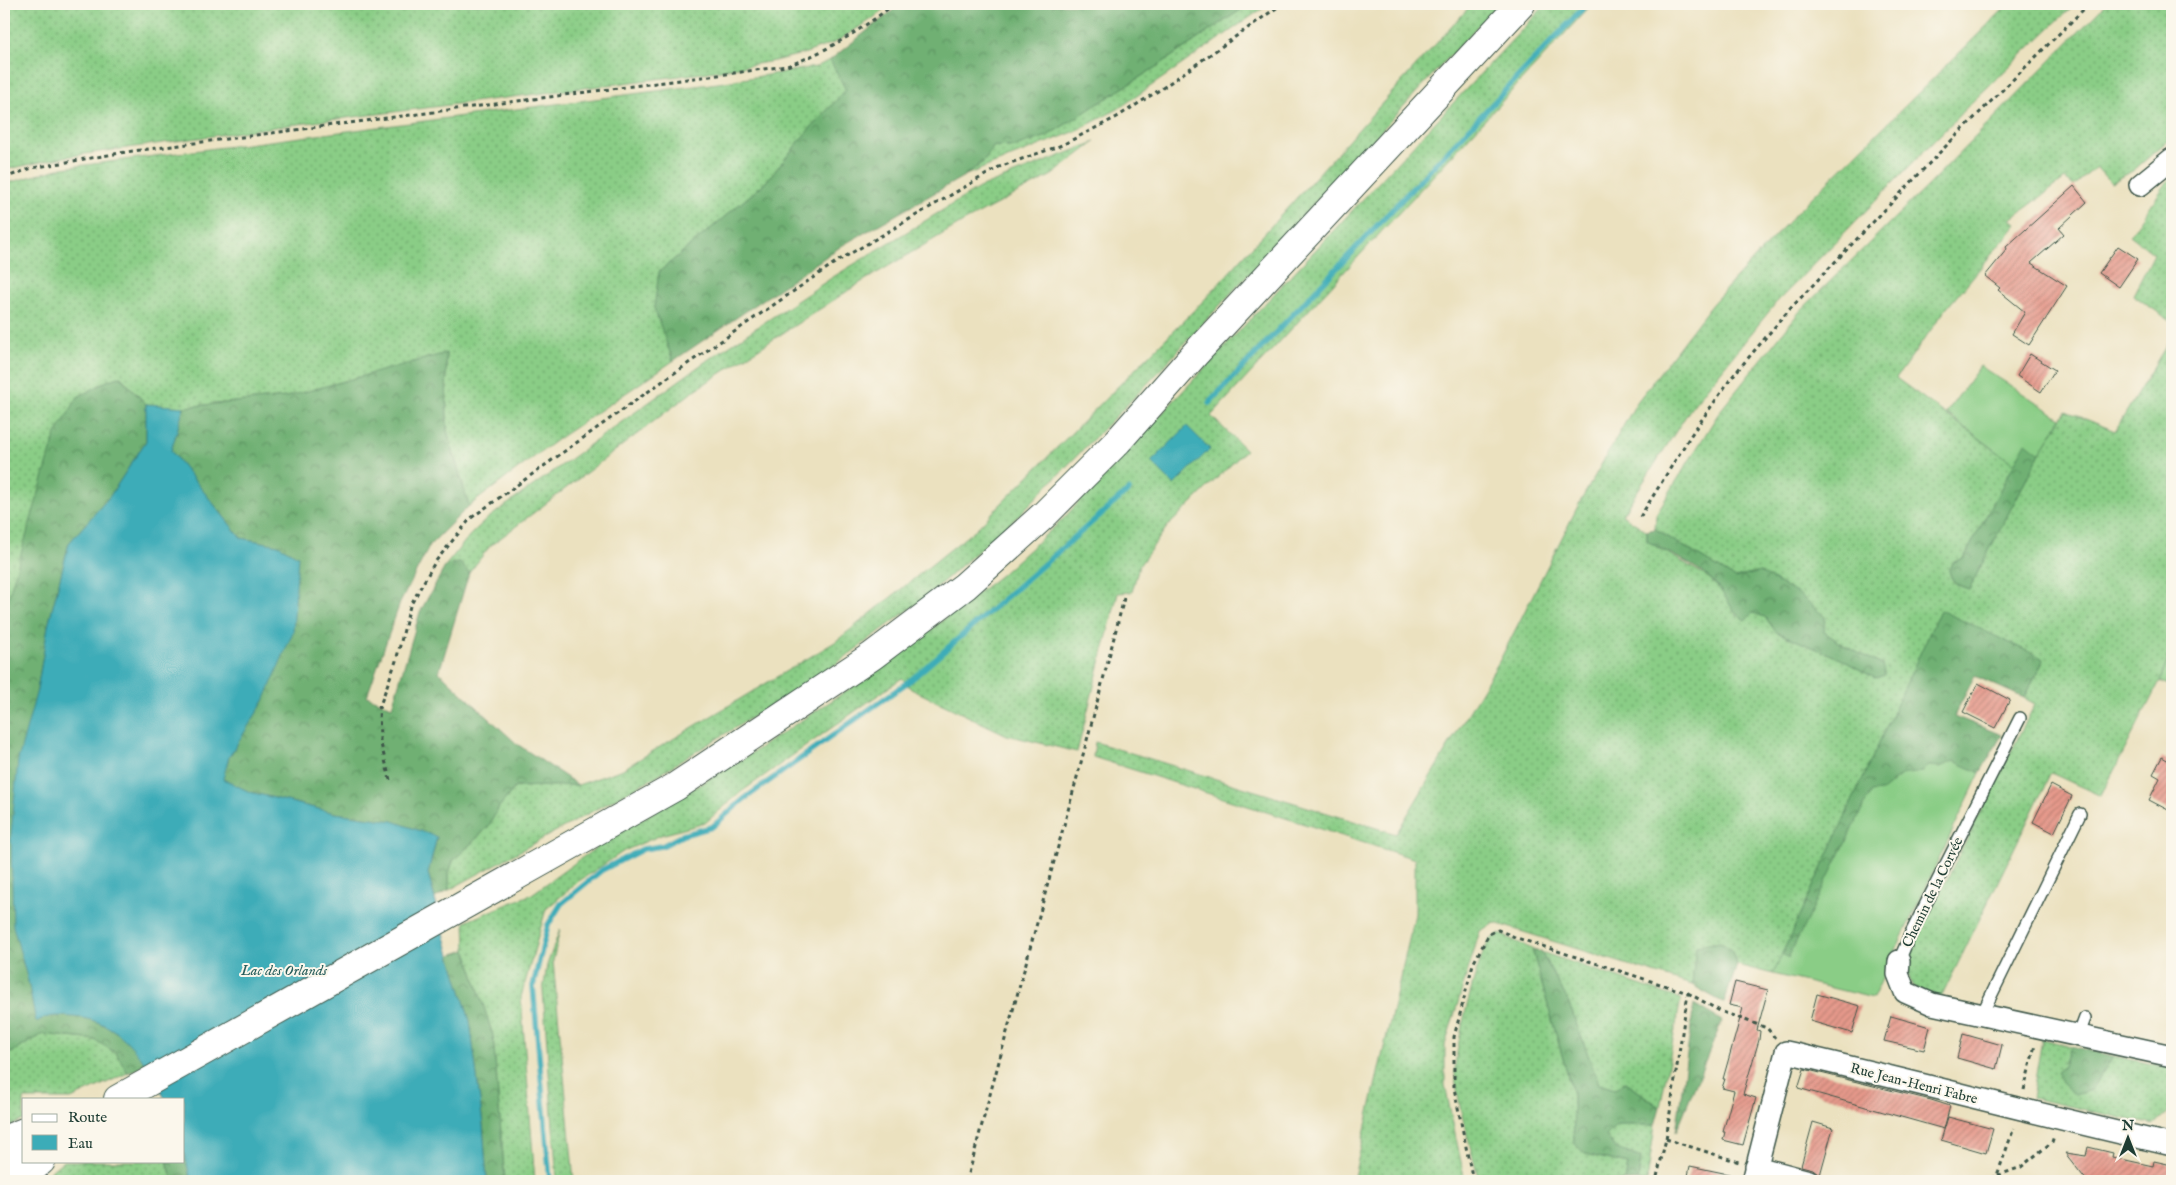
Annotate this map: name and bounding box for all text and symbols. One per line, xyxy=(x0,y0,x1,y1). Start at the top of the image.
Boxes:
street label: Chemin de la Corvée xyxy=(1898,834,1968,951)
water label: Lac des Orlands xyxy=(240,961,328,980)
street label: Rue Jean-Henri Fabre xyxy=(1848,1059,1980,1109)
legend xyxy=(22,1098,185,1162)
text: Route xyxy=(68,1108,107,1127)
north arrow xyxy=(2104,1112,2154,1162)
text: N xyxy=(2121,1117,2134,1135)
text: Eau xyxy=(68,1134,93,1153)

